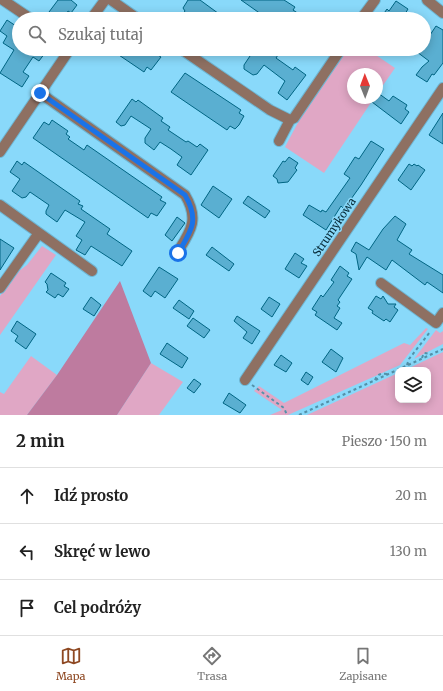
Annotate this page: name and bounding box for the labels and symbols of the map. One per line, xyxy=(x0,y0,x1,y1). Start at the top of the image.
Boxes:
north arrow xyxy=(347,68,383,104)
route end xyxy=(31,84,49,102)
street label: Strumykowa xyxy=(309,195,359,259)
route start xyxy=(169,244,187,262)

